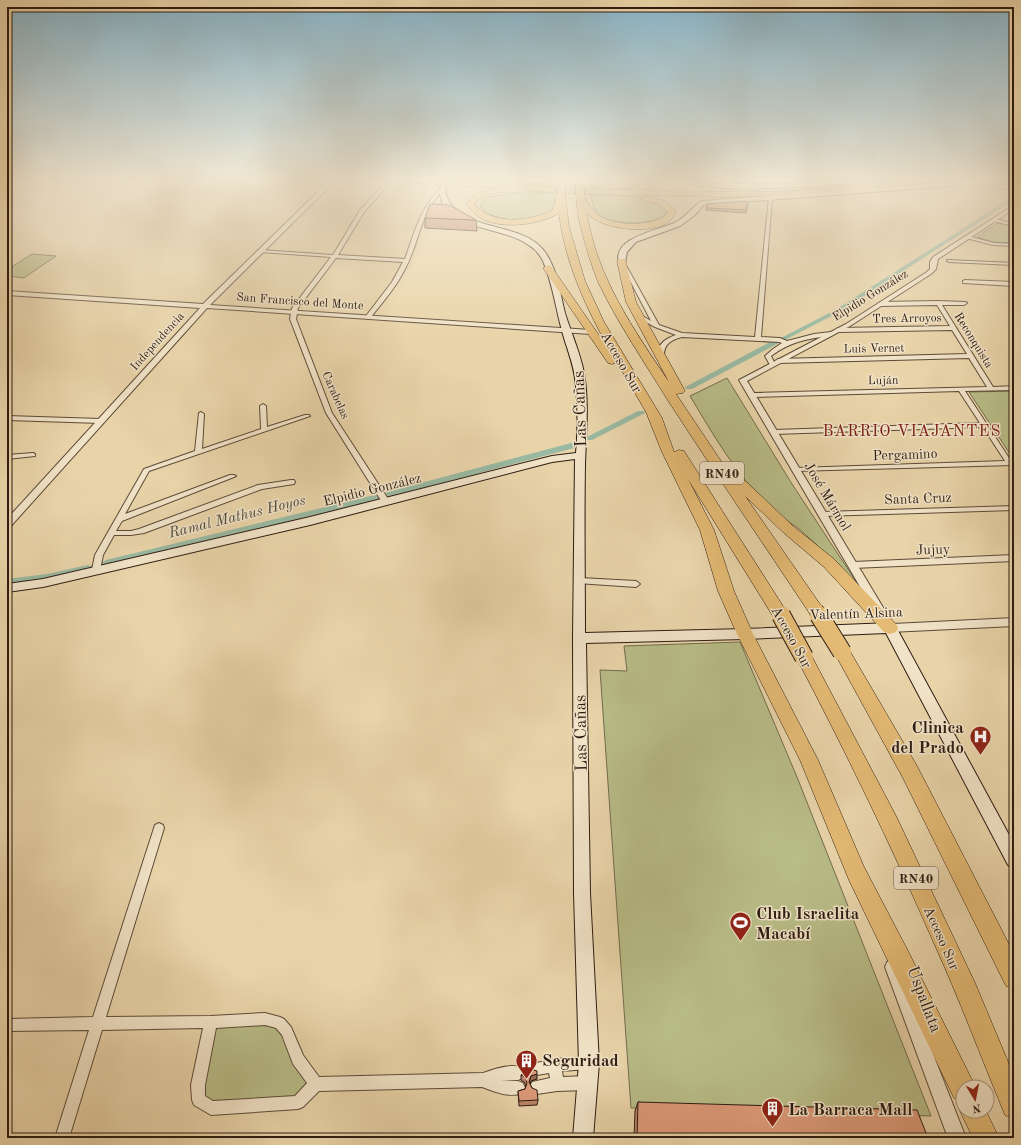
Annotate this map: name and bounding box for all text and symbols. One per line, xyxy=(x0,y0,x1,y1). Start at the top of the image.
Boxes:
street label: Elpidio González xyxy=(831,268,910,324)
street label: San Francisco del Monte xyxy=(236,292,364,312)
street label: Independencia xyxy=(129,310,187,373)
street label: Reconquista xyxy=(951,311,995,370)
street label: Tres Arroyos xyxy=(872,312,942,326)
street label: Acceso Sur xyxy=(598,329,644,396)
street label: Luis Vernet xyxy=(843,342,905,356)
street label: Carabelas xyxy=(319,370,351,421)
street label: Las Cañas xyxy=(571,370,590,448)
street label: Luján xyxy=(868,375,899,387)
district label: BARRIO VIAJANTES xyxy=(823,424,1001,440)
street label: Pergamino xyxy=(872,447,938,463)
street label: José Mármol xyxy=(801,460,853,533)
road number: RN40 xyxy=(700,462,744,484)
street label: Elpidio González xyxy=(322,471,423,509)
street label: Santa Cruz xyxy=(884,491,952,507)
water label: Ramal Mathus Hoyos xyxy=(166,493,307,542)
street label: Jujuy xyxy=(916,542,951,558)
street label: Acceso Sur xyxy=(768,604,814,671)
street label: Valentín Alsina xyxy=(809,605,903,623)
street label: Las Cañas xyxy=(572,694,591,771)
place label: Clinica del Prado xyxy=(891,720,964,757)
hospital icon: Clinica del Prado xyxy=(967,724,993,757)
road number: RN40 xyxy=(894,867,938,889)
street label: Acceso Sur xyxy=(921,904,961,973)
place label: Club Israelita Macabí xyxy=(756,906,860,943)
sports icon: Club Israelita Macabí xyxy=(728,910,754,943)
street label: Uspallata xyxy=(903,964,944,1036)
building icon: Seguridad xyxy=(514,1047,540,1080)
place label: Seguridad xyxy=(542,1053,619,1070)
north arrow xyxy=(955,1079,995,1119)
building icon: La Barraca Mall xyxy=(759,1096,785,1129)
text: N xyxy=(971,1101,982,1114)
place label: La Barraca Mall xyxy=(788,1102,912,1119)

